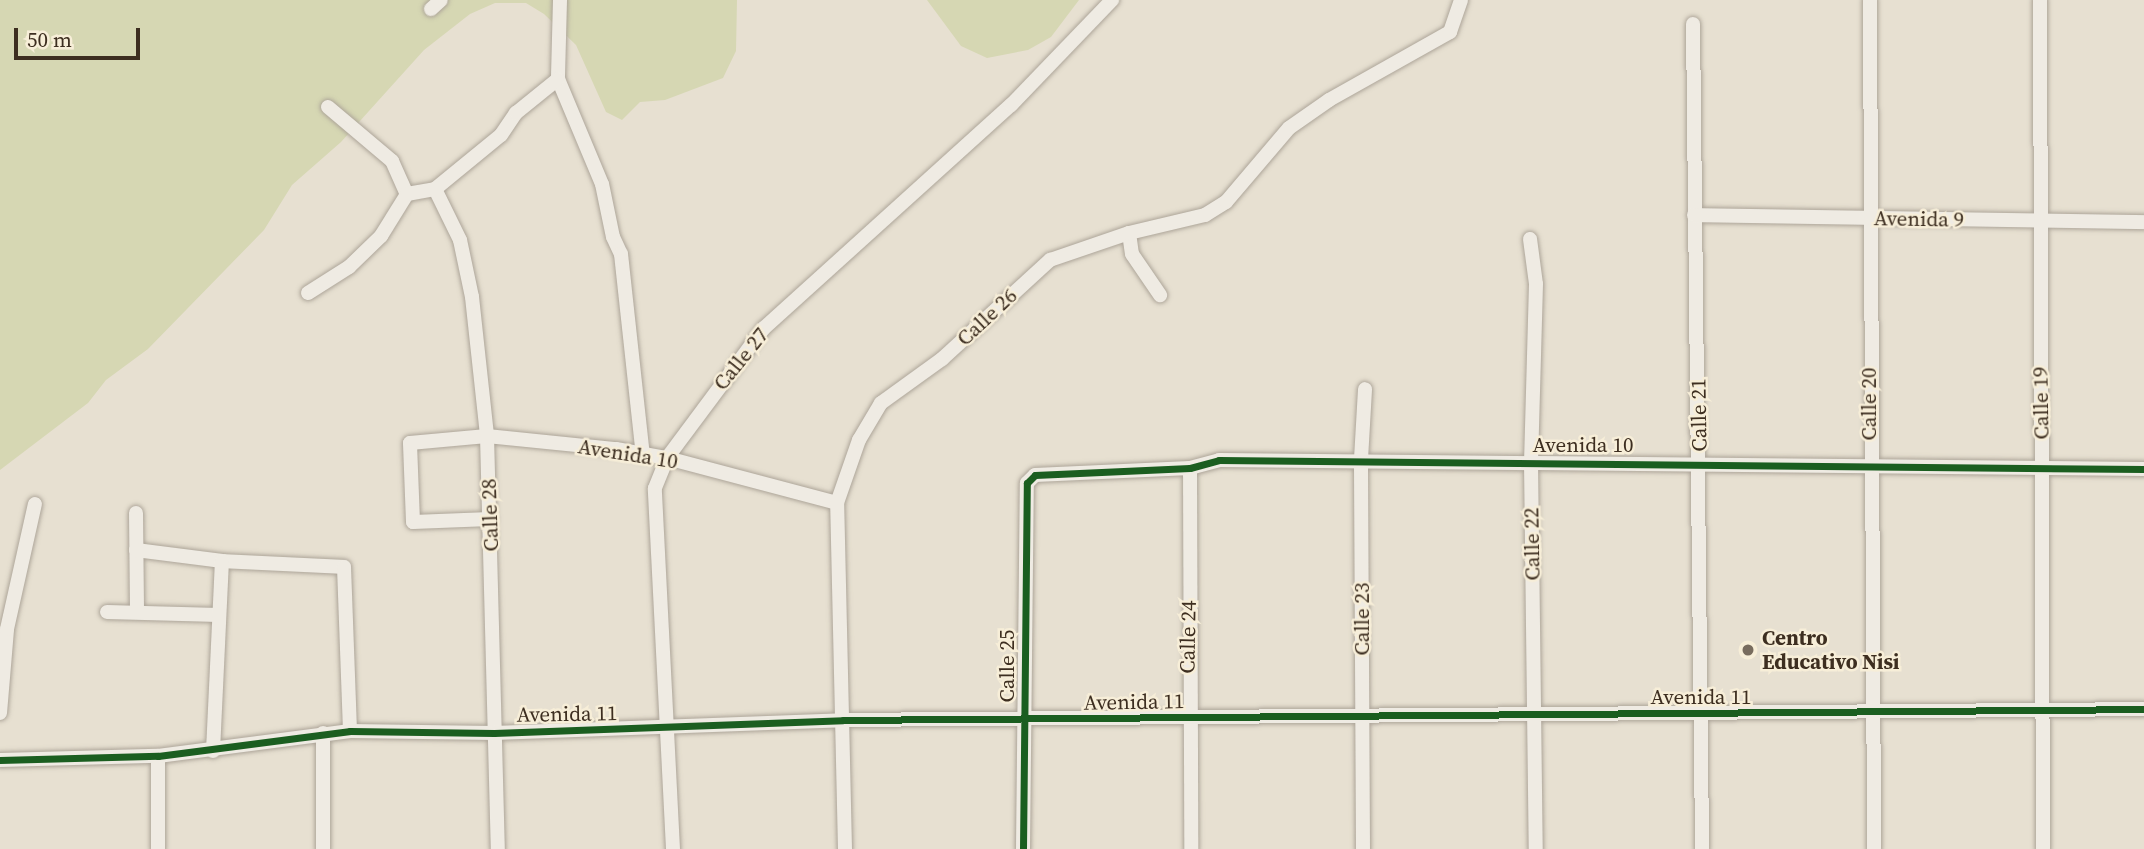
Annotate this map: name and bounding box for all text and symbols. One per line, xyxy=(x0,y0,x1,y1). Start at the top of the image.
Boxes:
scale bar xyxy=(18,14,144,58)
text: 50 m xyxy=(27,25,72,54)
street label: Avenida 9 xyxy=(1874,206,1964,232)
street label: Calle 26 xyxy=(952,283,1022,351)
street label: Calle 27 xyxy=(708,323,774,395)
street label: Calle 19 xyxy=(2028,366,2054,440)
street label: Calle 20 xyxy=(1856,367,1882,441)
street label: Calle 21 xyxy=(1686,378,1712,452)
street label: Avenida 10 xyxy=(1533,432,1633,458)
street label: Avenida 10 xyxy=(576,434,680,474)
street label: Calle 28 xyxy=(476,478,504,552)
street label: Calle 22 xyxy=(1519,507,1545,581)
street label: Calle 23 xyxy=(1349,582,1375,656)
street label: Calle 24 xyxy=(1175,600,1201,674)
place label: Centro Educativo Nisi xyxy=(1762,625,1900,675)
street label: Calle 25 xyxy=(994,629,1020,703)
marker: Centro Educativo Nisi xyxy=(1740,642,1756,658)
street label: Avenida 11 xyxy=(1651,684,1751,710)
street label: Avenida 11 xyxy=(1083,689,1185,715)
street label: Avenida 11 xyxy=(516,701,618,727)

